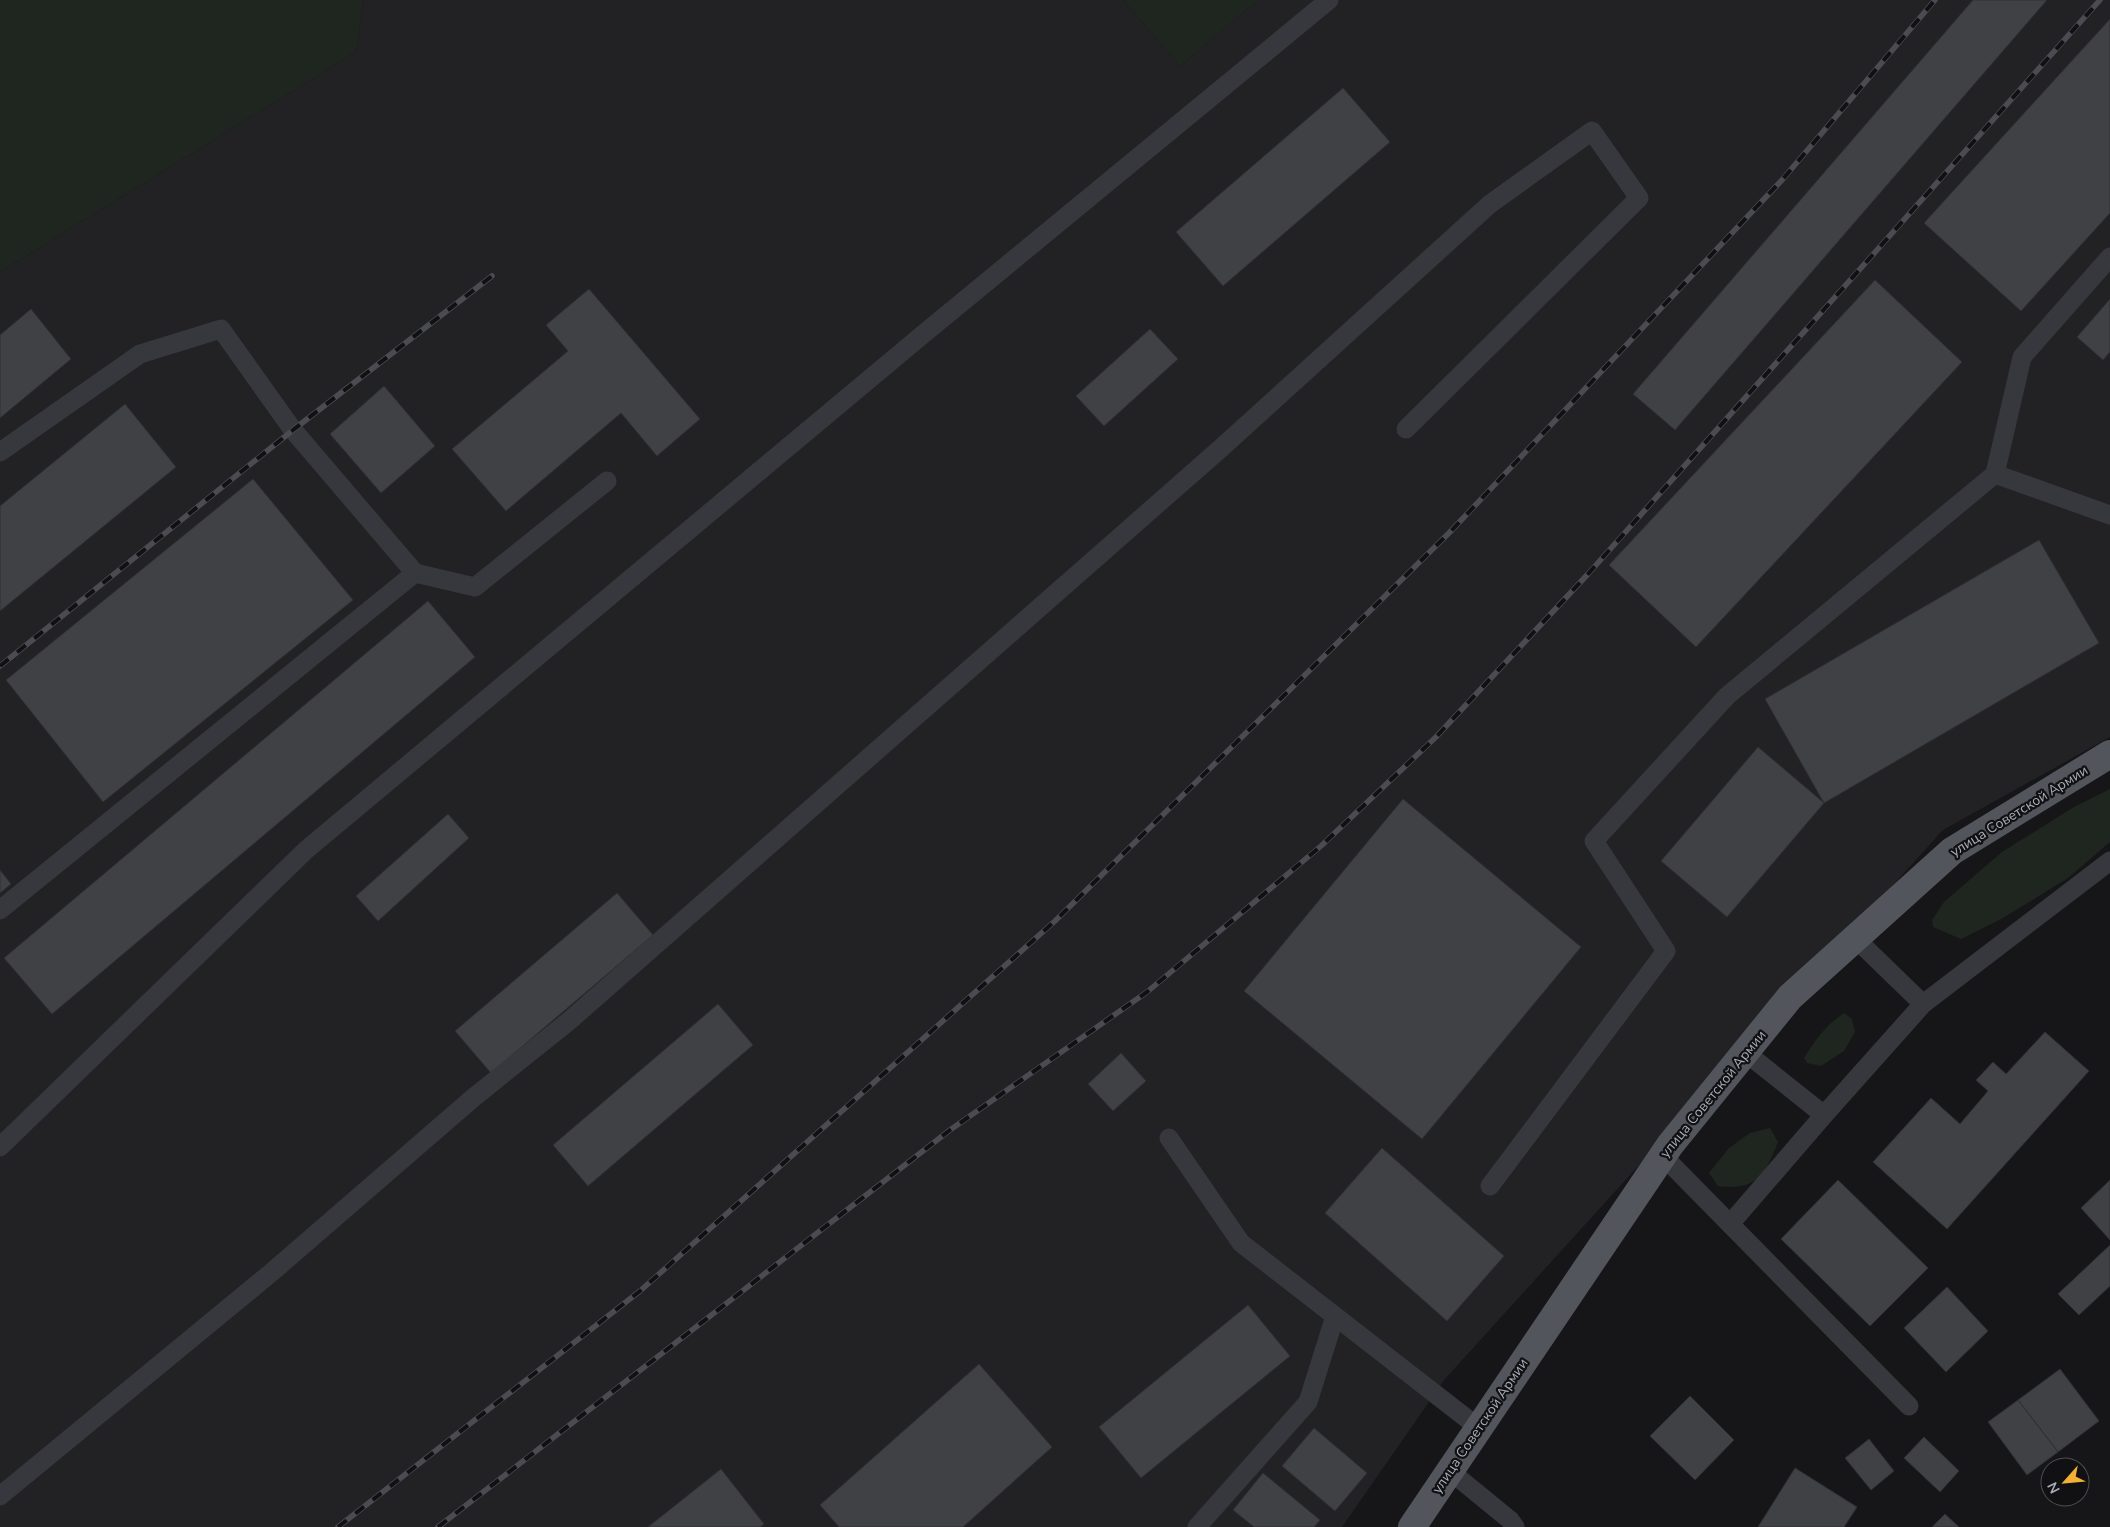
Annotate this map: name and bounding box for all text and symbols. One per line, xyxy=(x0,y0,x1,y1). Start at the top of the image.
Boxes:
street label: улица Советской Армии xyxy=(1947,761,2091,861)
street label: улица Советской Армии xyxy=(1656,1026,1770,1162)
street label: улица Советской Армии xyxy=(1428,1355,1532,1497)
north arrow xyxy=(2040,1457,2090,1507)
text: N xyxy=(2043,1479,2065,1497)

